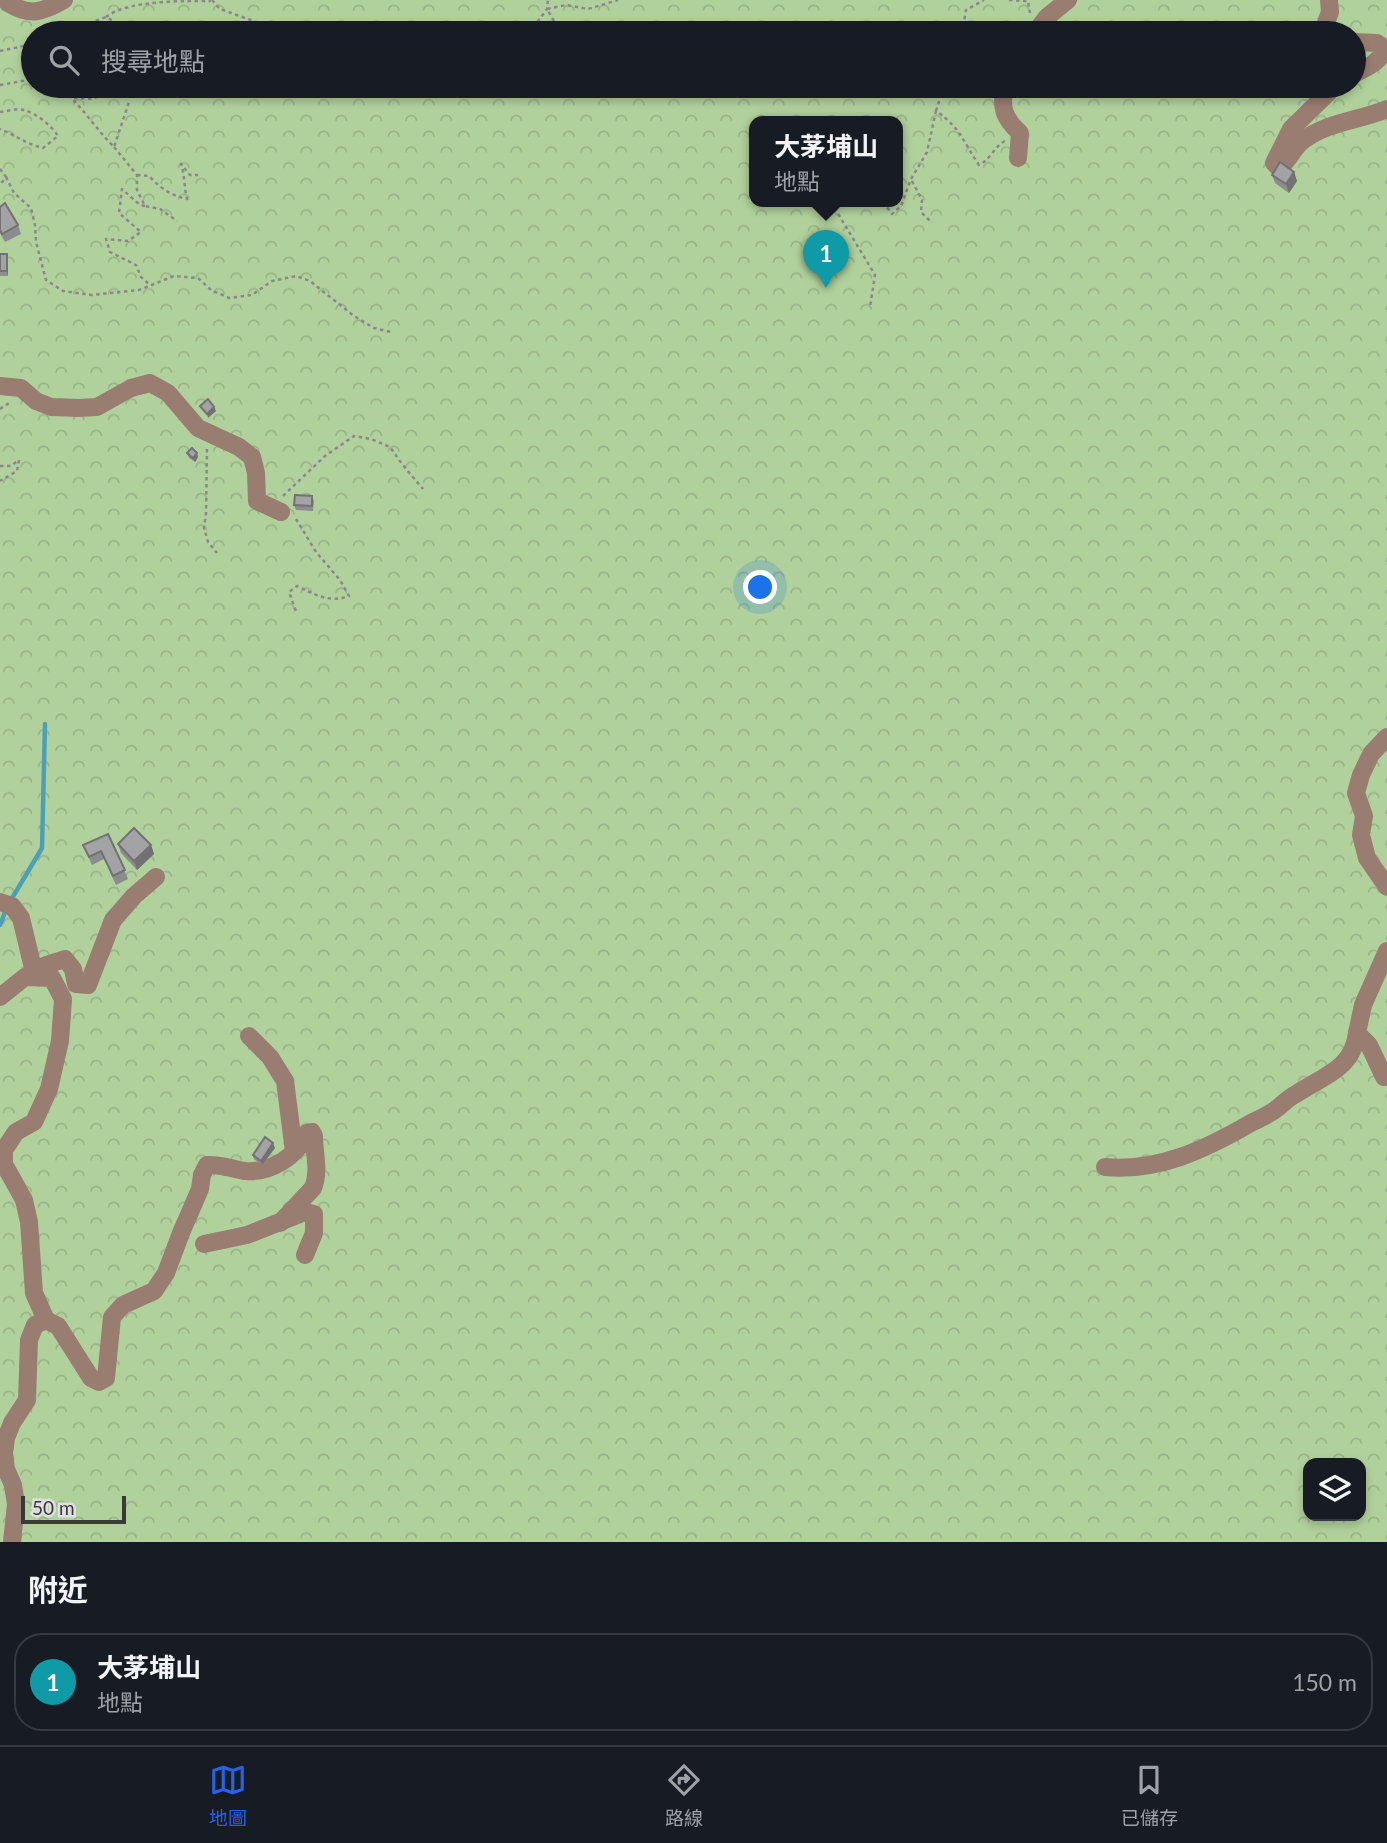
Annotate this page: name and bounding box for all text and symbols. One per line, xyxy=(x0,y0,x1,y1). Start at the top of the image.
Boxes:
search box xyxy=(21,21,1366,98)
icon: search xyxy=(45,41,83,79)
text: 搜尋地點 xyxy=(101,45,205,77)
popup xyxy=(749,116,903,207)
text: 大茅埔山 xyxy=(774,130,878,162)
text: 地點 xyxy=(774,167,820,195)
pin: 1 xyxy=(803,230,849,288)
your location xyxy=(743,570,777,604)
map controls xyxy=(1303,1458,1366,1521)
button: layers xyxy=(1303,1458,1366,1521)
scale bar xyxy=(21,1493,126,1525)
text: 50 m xyxy=(32,1496,75,1519)
text: 附近 xyxy=(28,1571,88,1607)
text: 大茅埔山 xyxy=(97,1651,201,1683)
text: 1 xyxy=(46,1668,60,1696)
text: 150 m xyxy=(1292,1668,1357,1696)
text: 地點 xyxy=(97,1688,143,1716)
tab: 地圖 xyxy=(209,1761,247,1830)
tab: 路線 xyxy=(665,1761,703,1830)
tab: 已儲存 xyxy=(1121,1761,1178,1830)

